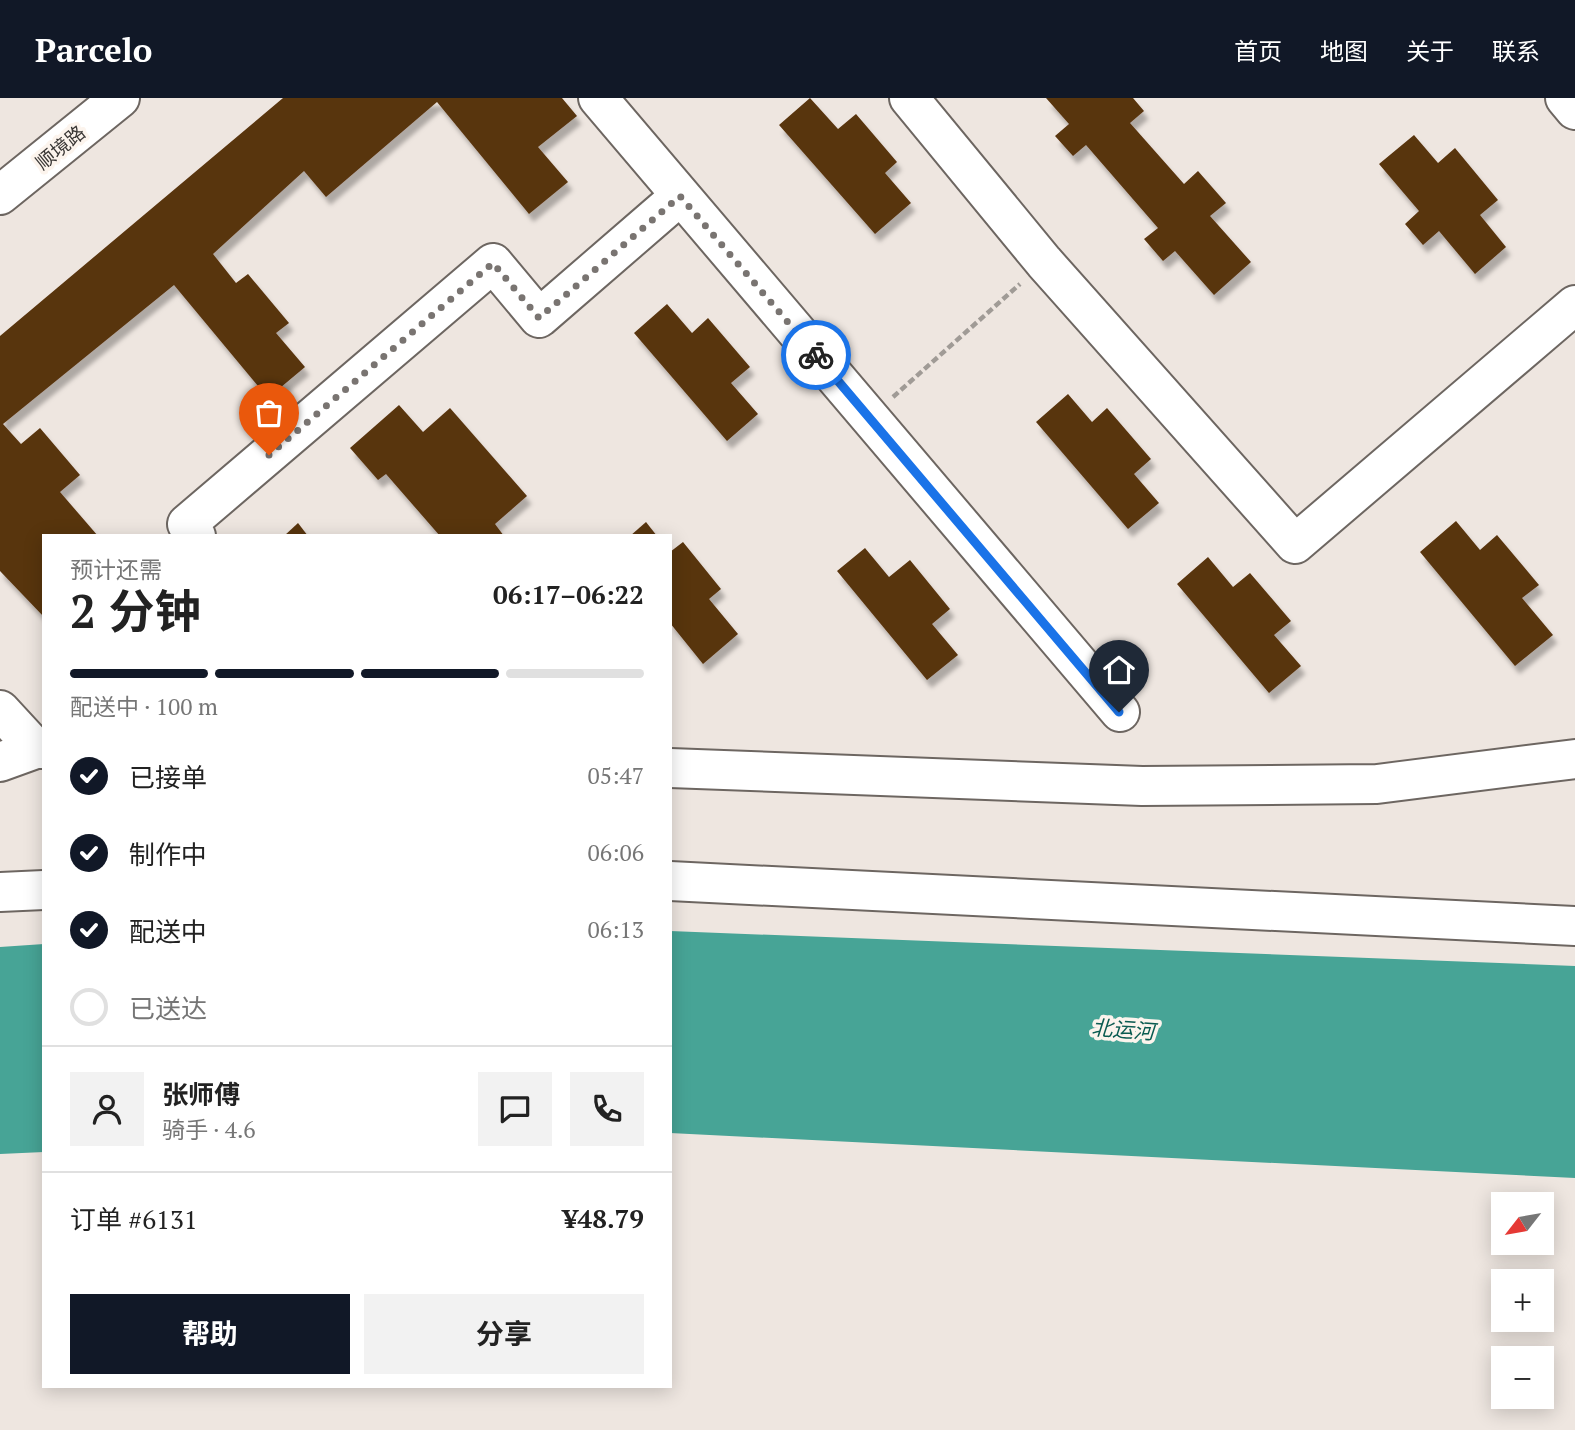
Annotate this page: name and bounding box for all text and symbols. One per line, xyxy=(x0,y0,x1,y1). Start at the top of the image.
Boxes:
text: Parcelo xyxy=(35,28,152,71)
text: 首页 xyxy=(1234,35,1282,67)
text: 地图 xyxy=(1320,35,1368,67)
text: 关于 xyxy=(1406,35,1454,67)
text: 联系 xyxy=(1492,35,1540,67)
street label: 顺境路 xyxy=(30,119,90,175)
courier xyxy=(781,320,851,390)
icon: bike xyxy=(797,336,835,374)
pin xyxy=(239,383,299,455)
icon: bag xyxy=(250,394,288,432)
text: 预计还需 xyxy=(70,554,162,585)
text: 06:17–06:22 xyxy=(493,577,644,611)
text: 2 分钟 xyxy=(70,580,200,641)
pin xyxy=(1089,640,1149,712)
icon: home xyxy=(1100,651,1138,689)
text: 配送中 · 100 m xyxy=(70,691,218,722)
icon: check xyxy=(70,757,108,795)
text: 已接单 xyxy=(129,760,207,794)
text: 05:47 xyxy=(587,760,644,791)
icon: check xyxy=(70,834,108,872)
text: 制作中 xyxy=(129,837,207,871)
text: 06:06 xyxy=(587,837,644,868)
icon: check xyxy=(70,911,108,949)
text: 配送中 xyxy=(129,914,207,948)
text: 06:13 xyxy=(587,914,644,945)
text: 已送达 xyxy=(129,991,207,1025)
water label: 北运河 xyxy=(1091,1013,1159,1045)
button: person xyxy=(70,1072,144,1146)
button: chat xyxy=(478,1072,552,1146)
button: phone xyxy=(570,1072,644,1146)
text: 张师傅 xyxy=(162,1077,240,1111)
text: 骑手 · 4.6 xyxy=(162,1114,256,1145)
north arrow xyxy=(1491,1192,1554,1255)
map controls xyxy=(1491,1192,1554,1409)
text: ¥48.79 xyxy=(563,1201,644,1235)
text: 订单 #6131 xyxy=(70,1202,198,1236)
button: + xyxy=(1491,1269,1554,1332)
button: 帮助 xyxy=(70,1294,350,1374)
button: 分享 xyxy=(364,1294,644,1374)
button: − xyxy=(1491,1346,1554,1409)

